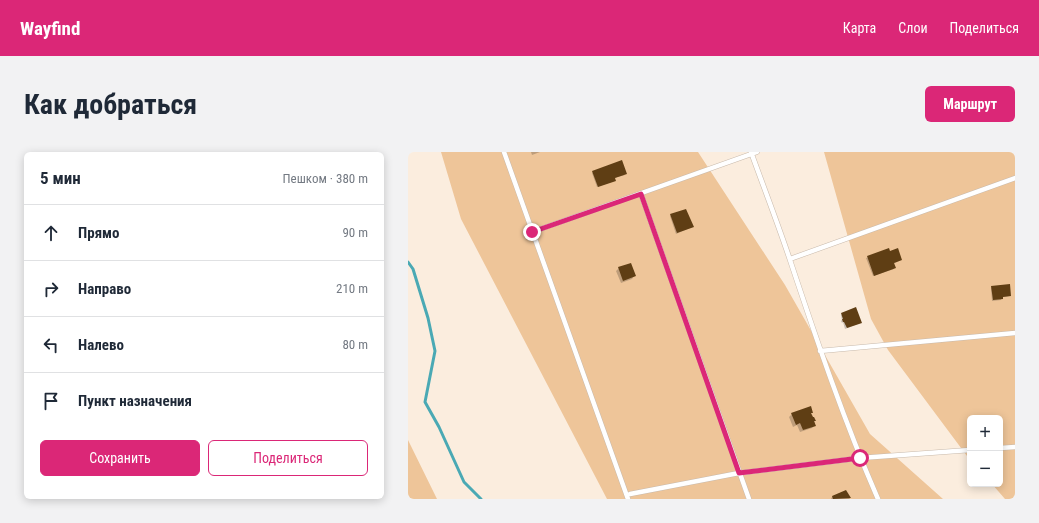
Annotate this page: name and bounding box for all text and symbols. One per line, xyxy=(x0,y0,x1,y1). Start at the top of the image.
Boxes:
text: Wayfind xyxy=(20,17,80,40)
text: Карта xyxy=(843,20,876,36)
text: Слои xyxy=(898,20,928,36)
text: Поделиться xyxy=(950,20,1019,36)
button: Маршрут xyxy=(925,86,1015,122)
text: Как добраться xyxy=(24,88,197,121)
text: 5 мин xyxy=(40,168,81,188)
text: Пешком · 380 m xyxy=(282,171,368,186)
icon: ahead xyxy=(40,222,62,244)
route end xyxy=(523,223,541,241)
text: Прямо xyxy=(78,224,119,242)
text: 90 m xyxy=(342,225,368,240)
icon: right xyxy=(40,278,62,300)
text: Направо xyxy=(78,280,131,298)
text: 210 m xyxy=(336,281,368,296)
icon: left xyxy=(40,334,62,356)
text: Налево xyxy=(78,336,124,354)
text: 80 m xyxy=(342,337,368,352)
icon: arrive xyxy=(40,390,62,412)
text: Пункт назначения xyxy=(78,392,192,410)
map controls xyxy=(967,415,1003,487)
button: + xyxy=(967,415,1003,451)
button: Сохранить xyxy=(40,440,200,476)
button: Поделиться xyxy=(208,440,368,476)
route start xyxy=(851,449,869,467)
button: − xyxy=(967,451,1003,487)

